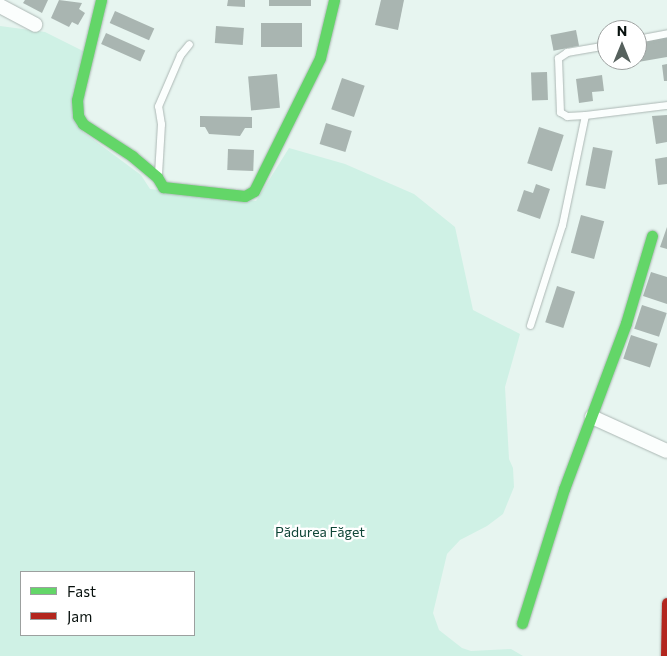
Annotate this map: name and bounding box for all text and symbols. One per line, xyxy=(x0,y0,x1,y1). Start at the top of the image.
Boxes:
north arrow xyxy=(597,20,647,70)
text: N xyxy=(617,22,627,39)
park label: Pădurea Făget xyxy=(275,524,365,540)
legend xyxy=(20,571,195,636)
text: Fast xyxy=(67,582,96,600)
text: Jam xyxy=(67,607,92,625)

